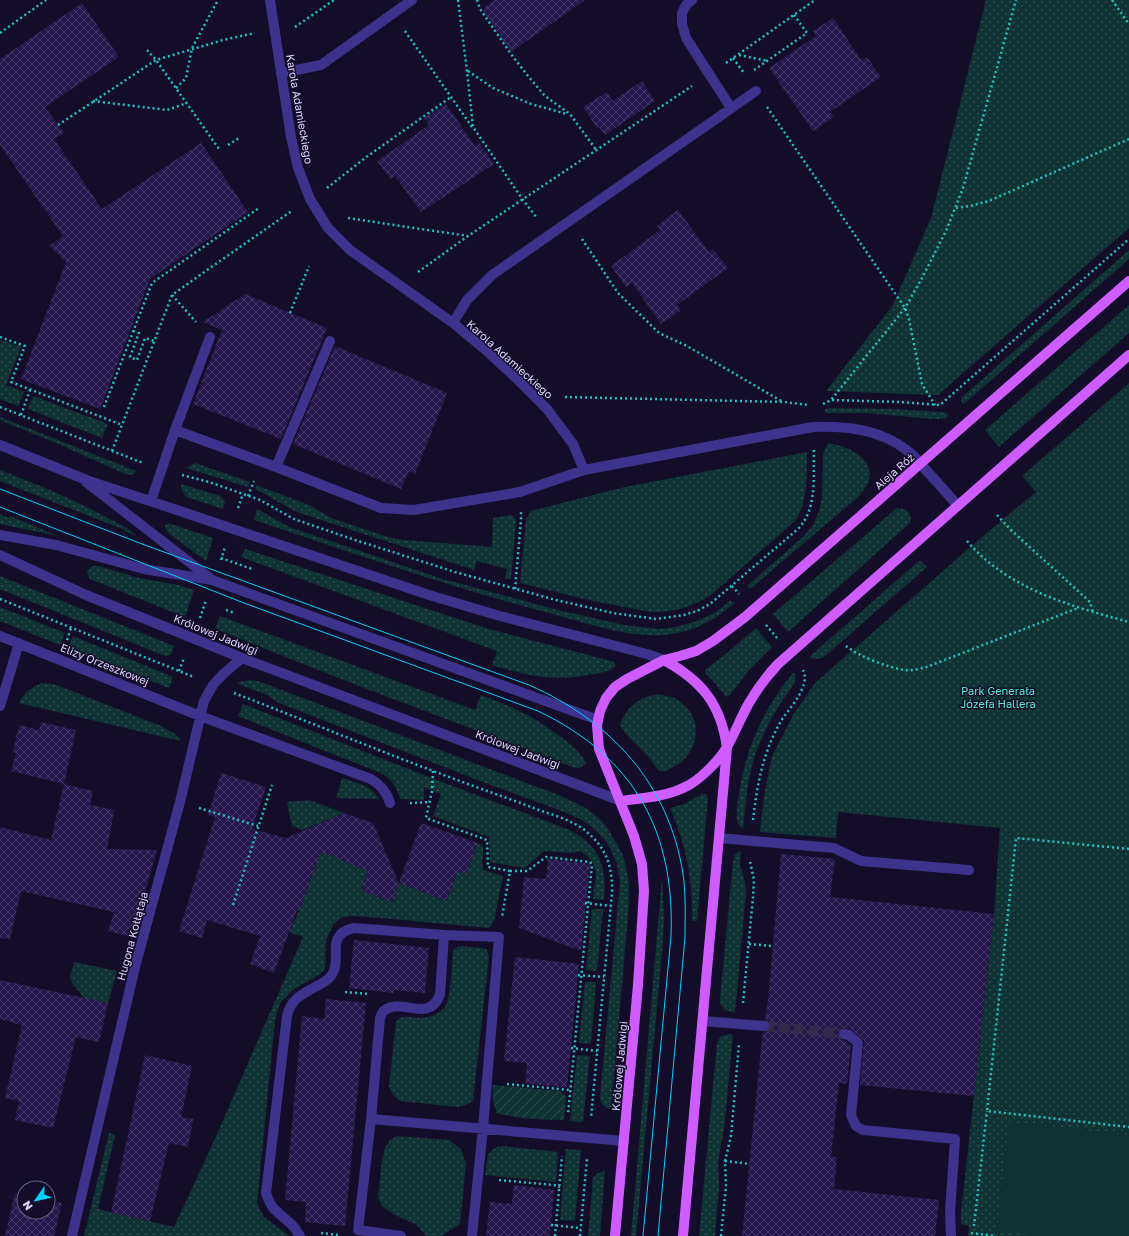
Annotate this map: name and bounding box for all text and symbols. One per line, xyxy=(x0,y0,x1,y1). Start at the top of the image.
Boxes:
street label: Karola Adamieckiego xyxy=(284,53,316,165)
street label: Karola Adamieckiego xyxy=(464,317,556,401)
street label: Aleja Róż xyxy=(871,450,917,492)
street label: Królowej Jadwigi xyxy=(172,611,260,657)
street label: Elizy Orzeszkowej xyxy=(59,640,151,688)
park label: Park Generała Józefa Hallera xyxy=(960,684,1036,710)
street label: Królowej Jadwigi xyxy=(474,727,562,771)
street label: Hugona Kołłątaja xyxy=(114,890,150,982)
street label: Królowej Jadwigi xyxy=(609,1021,629,1111)
north arrow xyxy=(16,1180,56,1220)
text: N xyxy=(20,1199,35,1213)

